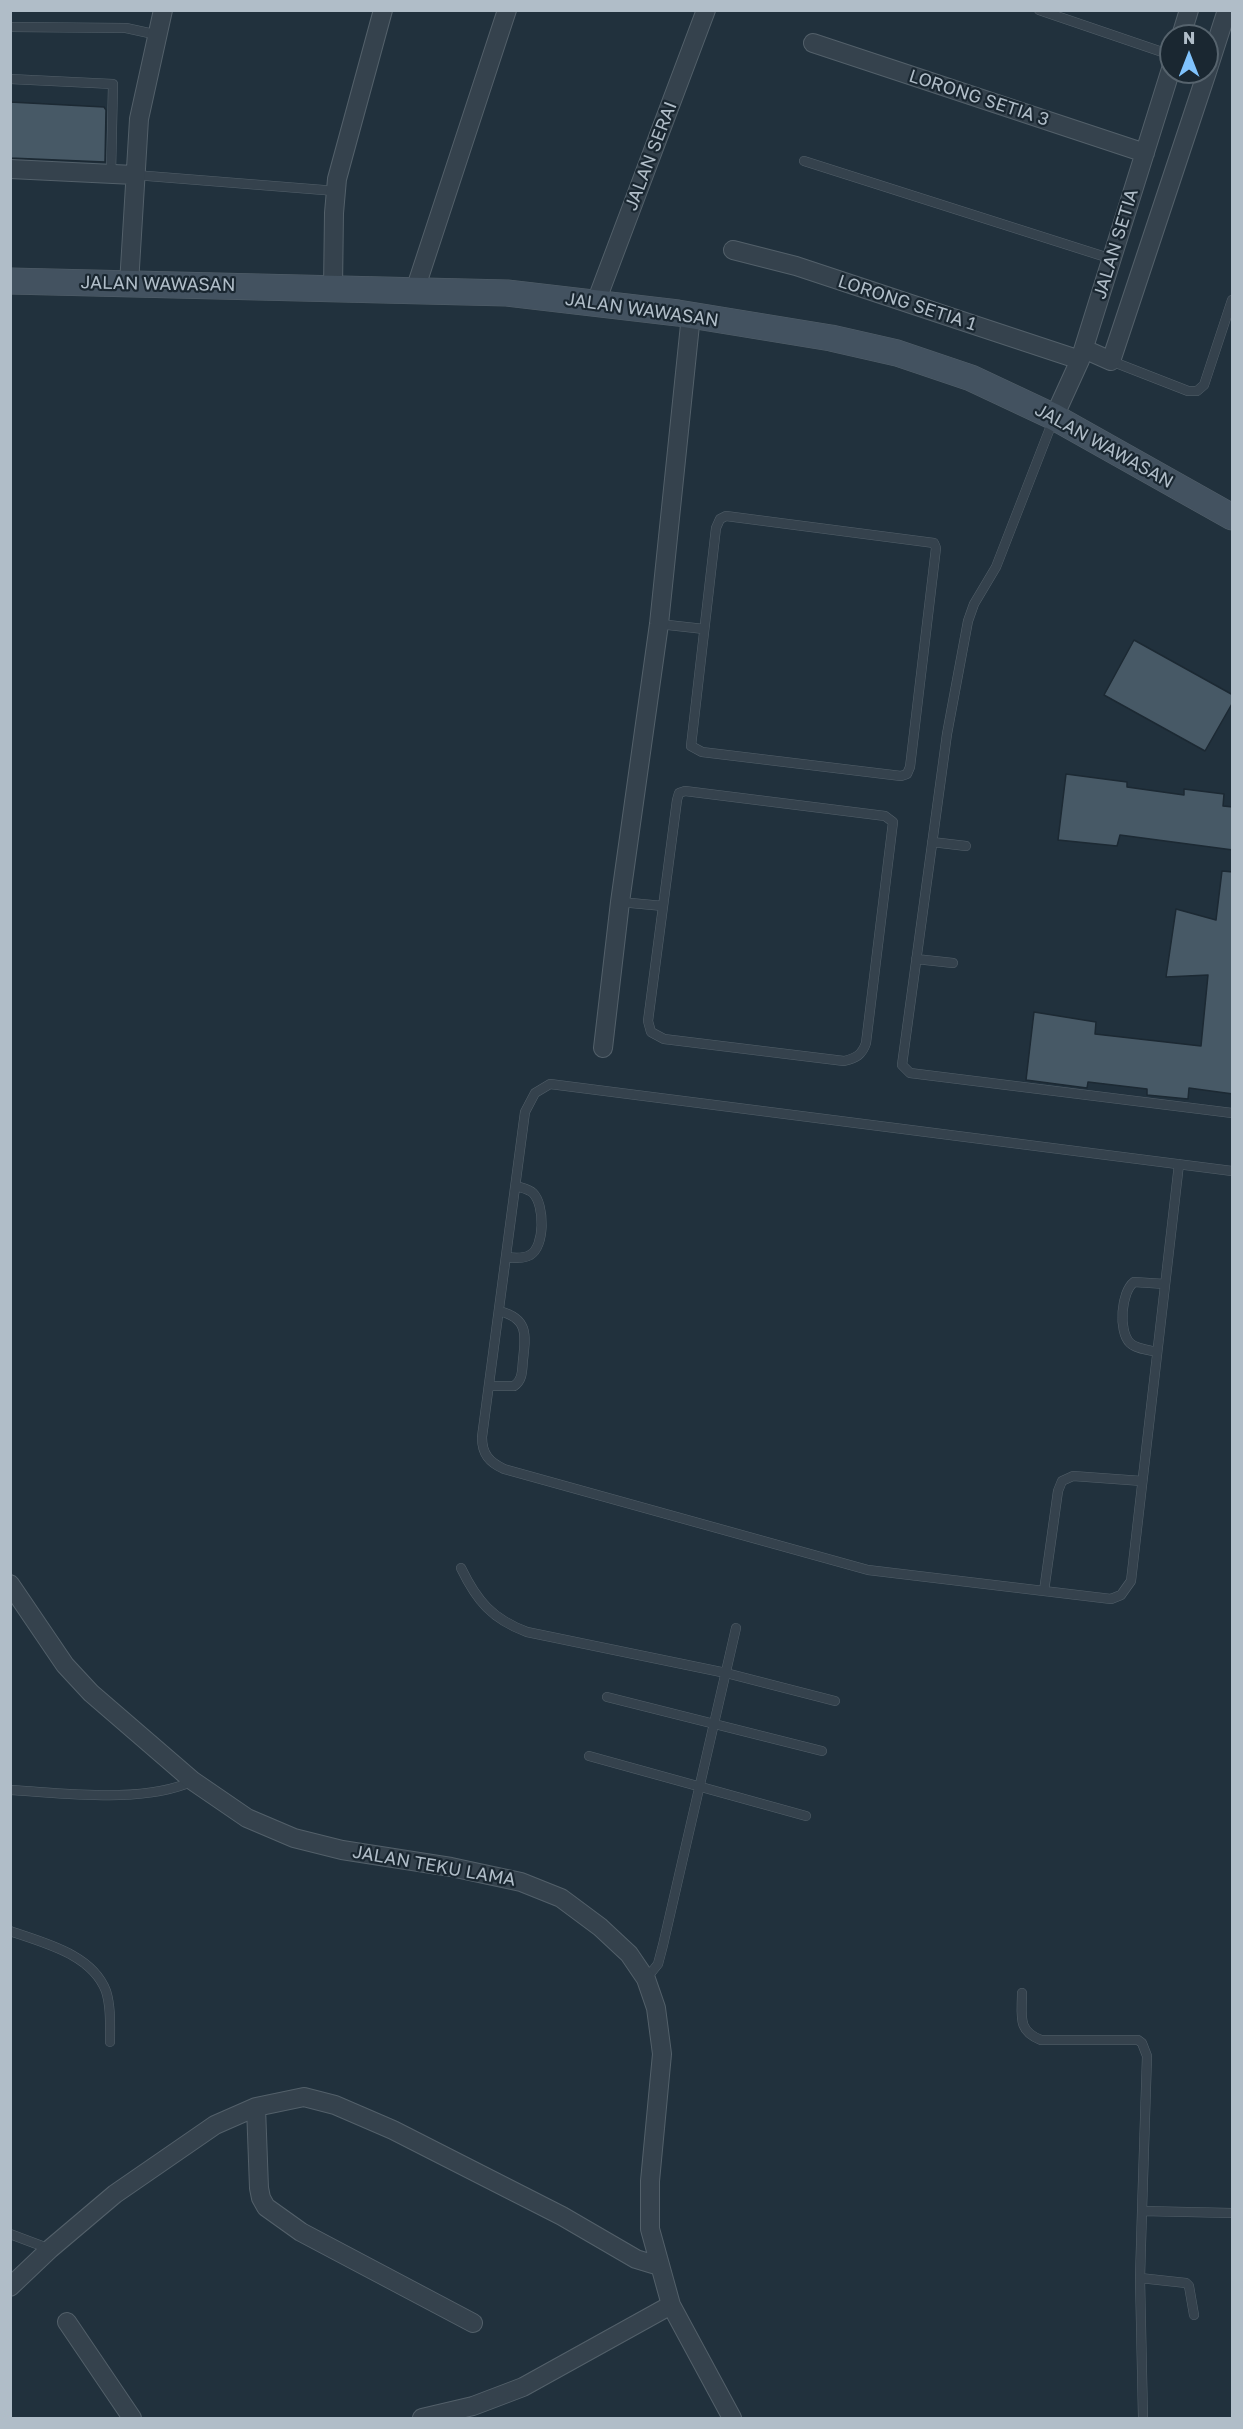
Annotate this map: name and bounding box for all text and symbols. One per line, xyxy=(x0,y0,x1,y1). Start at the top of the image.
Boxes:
north arrow xyxy=(1159,24,1219,84)
text: N xyxy=(1183,28,1195,48)
street label: LORONG SETIA 3 xyxy=(906,65,1052,131)
street label: JALAN SERAI xyxy=(620,98,682,214)
street label: JALAN SETIA xyxy=(1089,186,1143,302)
street label: LORONG SETIA 1 xyxy=(835,270,979,336)
street label: JALAN WAWASAN xyxy=(80,272,236,296)
street label: JALAN WAWASAN xyxy=(564,289,720,331)
street label: JALAN WAWASAN xyxy=(1031,399,1177,493)
street label: JALAN TEKU LAMA xyxy=(351,1841,517,1891)

